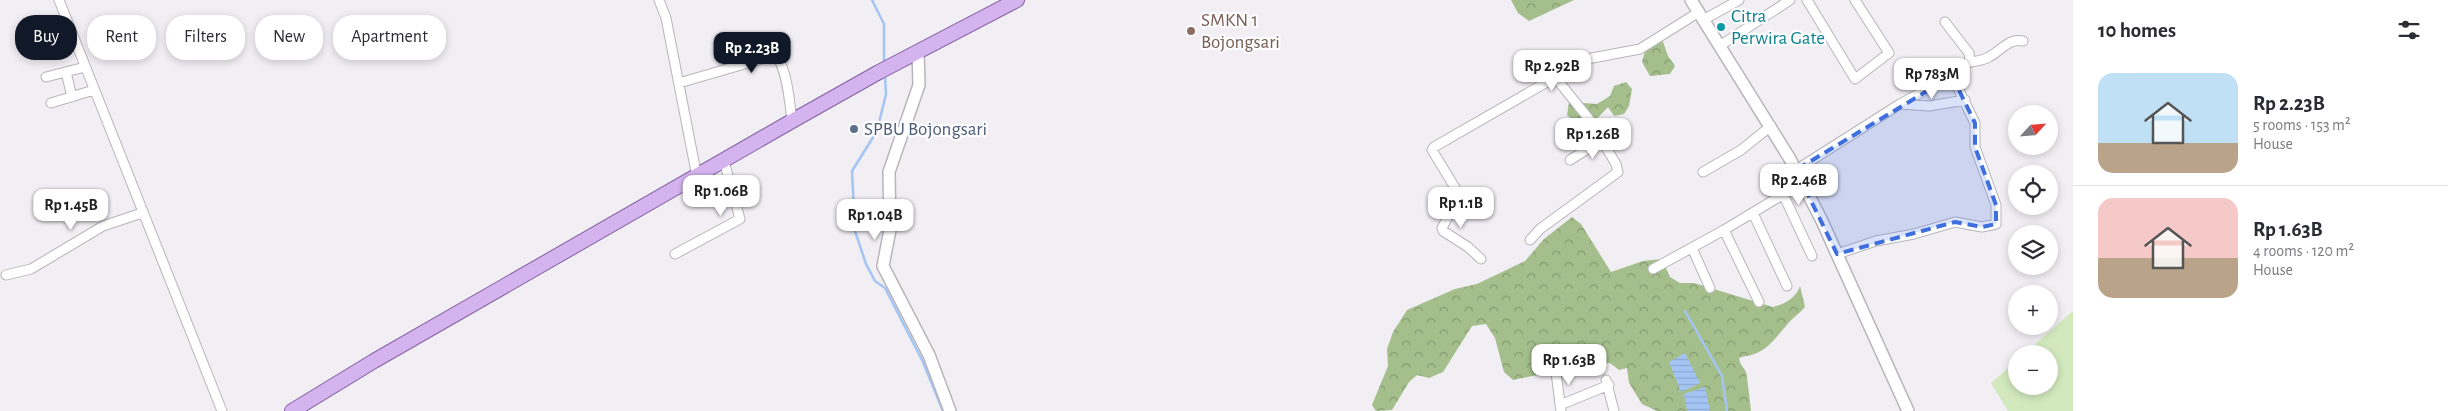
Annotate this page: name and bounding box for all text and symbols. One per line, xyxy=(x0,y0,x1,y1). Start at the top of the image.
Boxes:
place label: Citra Perwira Gate xyxy=(1731,7,1825,48)
place label: SMKN 1 Bojongsari xyxy=(1201,11,1280,52)
chip: Buy xyxy=(15,15,77,60)
chip: Rent xyxy=(87,15,156,60)
chip: Filters xyxy=(166,15,245,60)
chip: New xyxy=(255,15,323,60)
chip: Apartment xyxy=(333,15,446,60)
icon: filters xyxy=(2395,16,2423,44)
text: 10 homes xyxy=(2098,20,2176,41)
marker: Citra Perwira Gate xyxy=(1715,21,1727,33)
marker: SMKN 1 Bojongsari xyxy=(1185,25,1197,37)
pin: Rp 2.23B xyxy=(700,32,804,74)
text: Rp 2.23B xyxy=(725,40,779,56)
pin: Rp 2.92B xyxy=(1500,49,1604,92)
text: Rp 2.92B xyxy=(1524,58,1580,74)
pin: Rp 783M xyxy=(1886,58,1978,100)
text: Rp 783M xyxy=(1905,66,1959,82)
icon: home xyxy=(2138,93,2198,153)
text: Rp 2.23B xyxy=(2253,93,2325,114)
north arrow xyxy=(2008,105,2058,155)
map controls xyxy=(2008,105,2058,395)
text: 5 rooms · 153 m² xyxy=(2253,117,2351,133)
pin: Rp 1.26B xyxy=(1541,118,1645,160)
place label: SPBU Bojongsari xyxy=(864,120,987,139)
marker: SPBU Bojongsari xyxy=(848,123,860,135)
text: Rp 1.26B xyxy=(1566,126,1620,142)
text: House xyxy=(2253,136,2293,152)
pin: Rp 2.46B xyxy=(1747,164,1851,206)
button: locate xyxy=(2008,165,2058,215)
text: Rp 2.46B xyxy=(1771,172,1827,188)
pin: Rp 1.06B xyxy=(669,174,773,217)
text: Rp 1.06B xyxy=(694,183,748,199)
pin: Rp 1.1B xyxy=(1415,186,1507,229)
pin: Rp 1.45B xyxy=(19,188,123,231)
text: Rp 1.1B xyxy=(1439,195,1483,211)
text: Rp 1.45B xyxy=(44,197,98,213)
pin: Rp 1.04B xyxy=(823,198,927,241)
text: Rp 1.04B xyxy=(848,207,902,223)
icon: home xyxy=(2138,218,2198,278)
text: Rp 1.63B xyxy=(2253,219,2323,240)
button: layers xyxy=(2008,225,2058,275)
text: 4 rooms · 120 m² xyxy=(2253,243,2354,259)
text: House xyxy=(2253,262,2293,278)
button: + xyxy=(2008,285,2058,335)
pin: Rp 1.63B xyxy=(1517,344,1621,386)
button: − xyxy=(2008,345,2058,395)
text: Rp 1.63B xyxy=(1542,352,1596,368)

